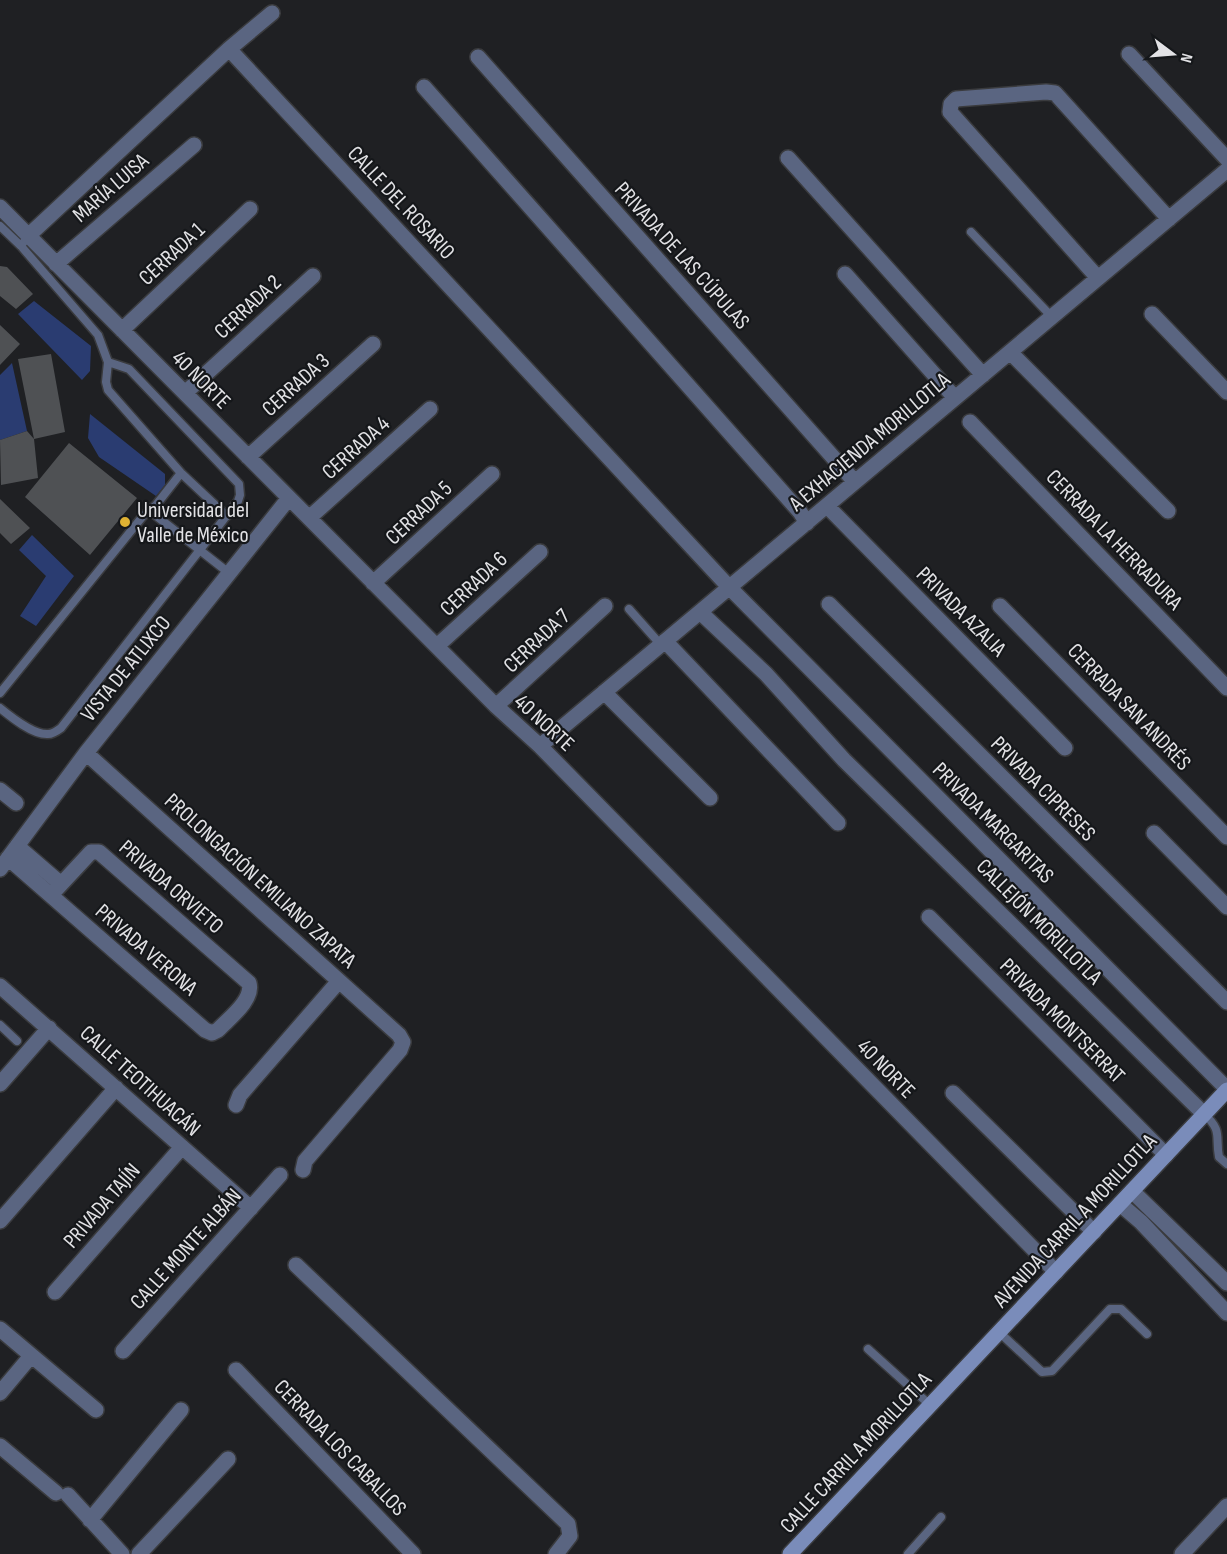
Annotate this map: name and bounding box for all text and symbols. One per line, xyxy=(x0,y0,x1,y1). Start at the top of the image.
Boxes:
north arrow xyxy=(1143,24,1203,84)
text: N xyxy=(1176,51,1196,64)
street label: CALLE DEL ROSARIO xyxy=(341,141,460,265)
street label: MARÍA LUISA xyxy=(67,147,155,228)
street label: PRIVADA DE LAS CÚPULAS xyxy=(609,177,755,335)
street label: CERRADA 1 xyxy=(133,217,211,291)
street label: CERRADA 2 xyxy=(209,269,287,345)
street label: 40 NORTE xyxy=(166,345,236,415)
street label: CERRADA 3 xyxy=(257,348,336,423)
street label: A EXHACIENDA MORILLOTLA xyxy=(783,366,957,518)
street label: CERRADA 4 xyxy=(317,411,395,486)
street label: CERRADA LA HERRADURA xyxy=(1040,464,1188,616)
street label: CERRADA 5 xyxy=(380,475,458,551)
place label: Universidad del Valle de México xyxy=(137,497,249,549)
marker: Universidad del Valle de México xyxy=(118,515,132,529)
street label: CERRADA 6 xyxy=(435,546,513,622)
street label: PRIVADA AZALIA xyxy=(910,561,1012,663)
street label: CERRADA 7 xyxy=(498,603,576,679)
street label: VISTA DE ATLIXCO xyxy=(75,611,177,727)
street label: CERRADA SAN ANDRÉS xyxy=(1061,638,1196,776)
street label: 40 NORTE xyxy=(508,689,580,758)
street label: PRIVADA CIPRESES xyxy=(985,731,1101,847)
street label: PRIVADA MARGARITAS xyxy=(927,757,1059,889)
street label: PROLONGACIÓN EMILIANO ZAPATA xyxy=(159,788,362,975)
street label: PRIVADA ORVIETO xyxy=(113,834,229,940)
street label: CALLEJÓN MORILLOTLA xyxy=(970,853,1108,991)
street label: PRIVADA VERONA xyxy=(89,898,203,1002)
street label: PRIVADA MONTSERRAT xyxy=(994,953,1130,1089)
street label: CALLE TEOTIHUACÁN xyxy=(74,1020,206,1142)
street label: 40 NORTE xyxy=(851,1034,921,1104)
street label: AVENIDA CARRIL A MORILLOTLA xyxy=(987,1128,1163,1314)
street label: PRIVADA TAJÍN xyxy=(58,1158,146,1254)
street label: CALLE MONTE ALBÁN xyxy=(125,1183,248,1315)
street label: CALLE CARRIL A MORILLOTLA xyxy=(775,1367,938,1539)
street label: CERRADA LOS CABALLOS xyxy=(268,1374,412,1522)

